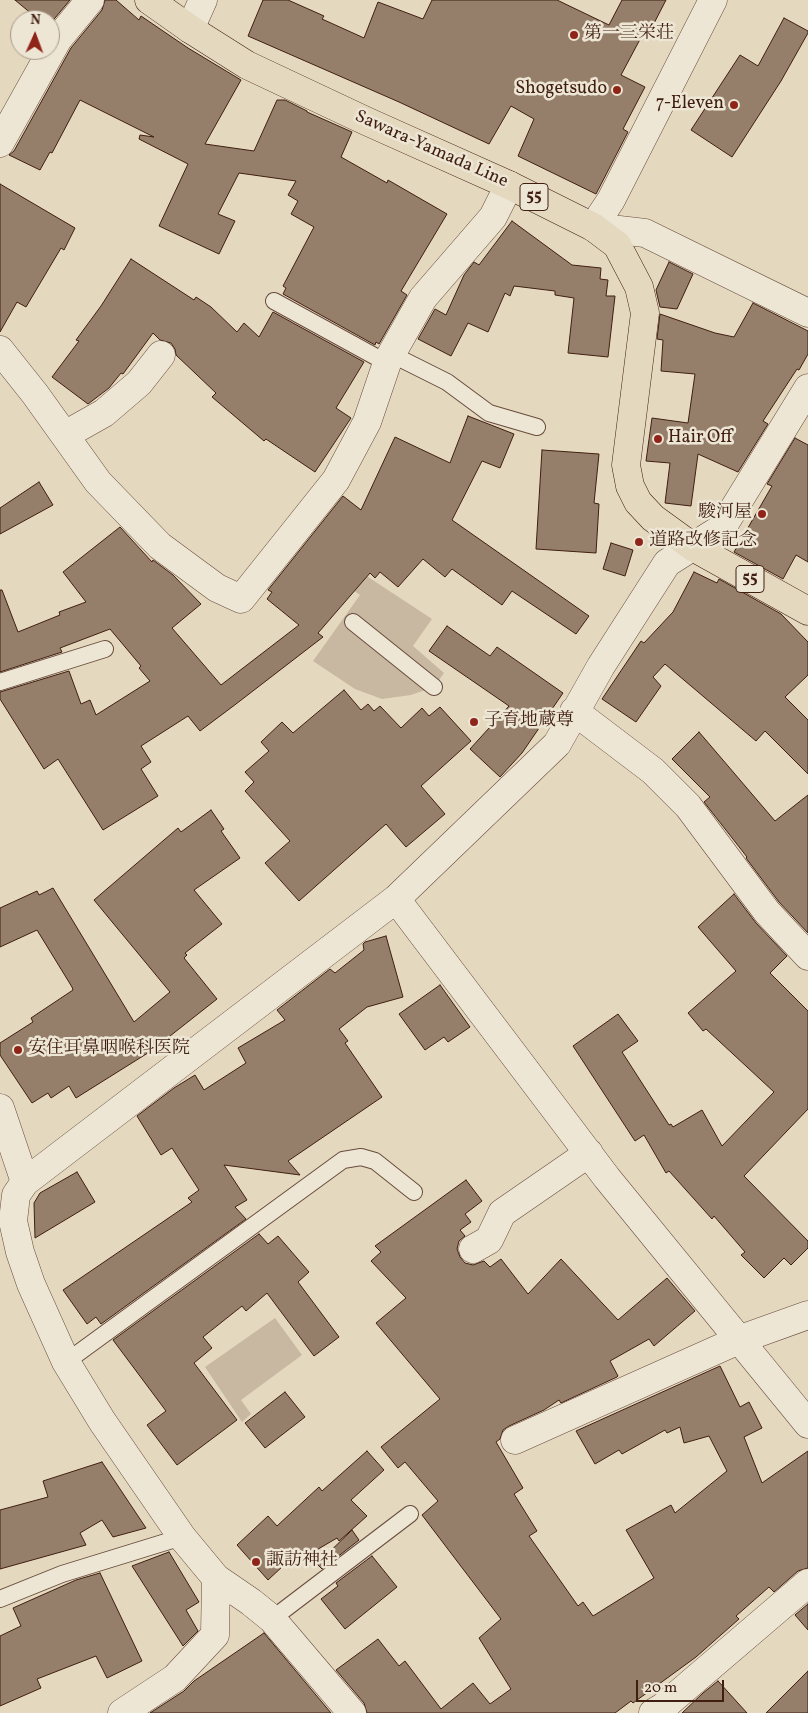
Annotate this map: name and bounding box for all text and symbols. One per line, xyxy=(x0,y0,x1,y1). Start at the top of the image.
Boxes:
north arrow xyxy=(10,10,60,60)
text: N xyxy=(30,11,41,30)
place label: 第一三栄荘 xyxy=(584,24,674,46)
marker: 第一三栄荘 xyxy=(568,29,580,41)
place label: Shogetsudo xyxy=(515,79,607,101)
marker: Shogetsudo xyxy=(611,84,623,96)
place label: 7-Eleven xyxy=(656,94,724,116)
marker: 7-Eleven xyxy=(728,99,740,111)
street label: Sawara-Yamada Line xyxy=(351,106,511,194)
road number: 55 xyxy=(520,183,548,210)
place label: Hair Off xyxy=(668,428,732,450)
marker: Hair Off xyxy=(652,433,664,445)
place label: 駿河屋 xyxy=(698,503,752,525)
marker: 駿河屋 xyxy=(756,508,768,520)
place label: 道路改修記念 xyxy=(649,531,757,553)
marker: 道路改修記念 xyxy=(633,536,645,548)
road number: 55 xyxy=(736,566,764,592)
place label: 子育地蔵尊 xyxy=(484,711,574,733)
marker: 子育地蔵尊 xyxy=(468,716,480,728)
place label: 安住耳鼻咽喉科医院 xyxy=(28,1039,190,1061)
marker: 安住耳鼻咽喉科医院 xyxy=(12,1044,24,1056)
place label: 諏訪神社 xyxy=(266,1551,338,1573)
marker: 諏訪神社 xyxy=(250,1556,262,1568)
scale bar xyxy=(638,1670,726,1702)
text: 20 m xyxy=(644,1678,677,1699)

